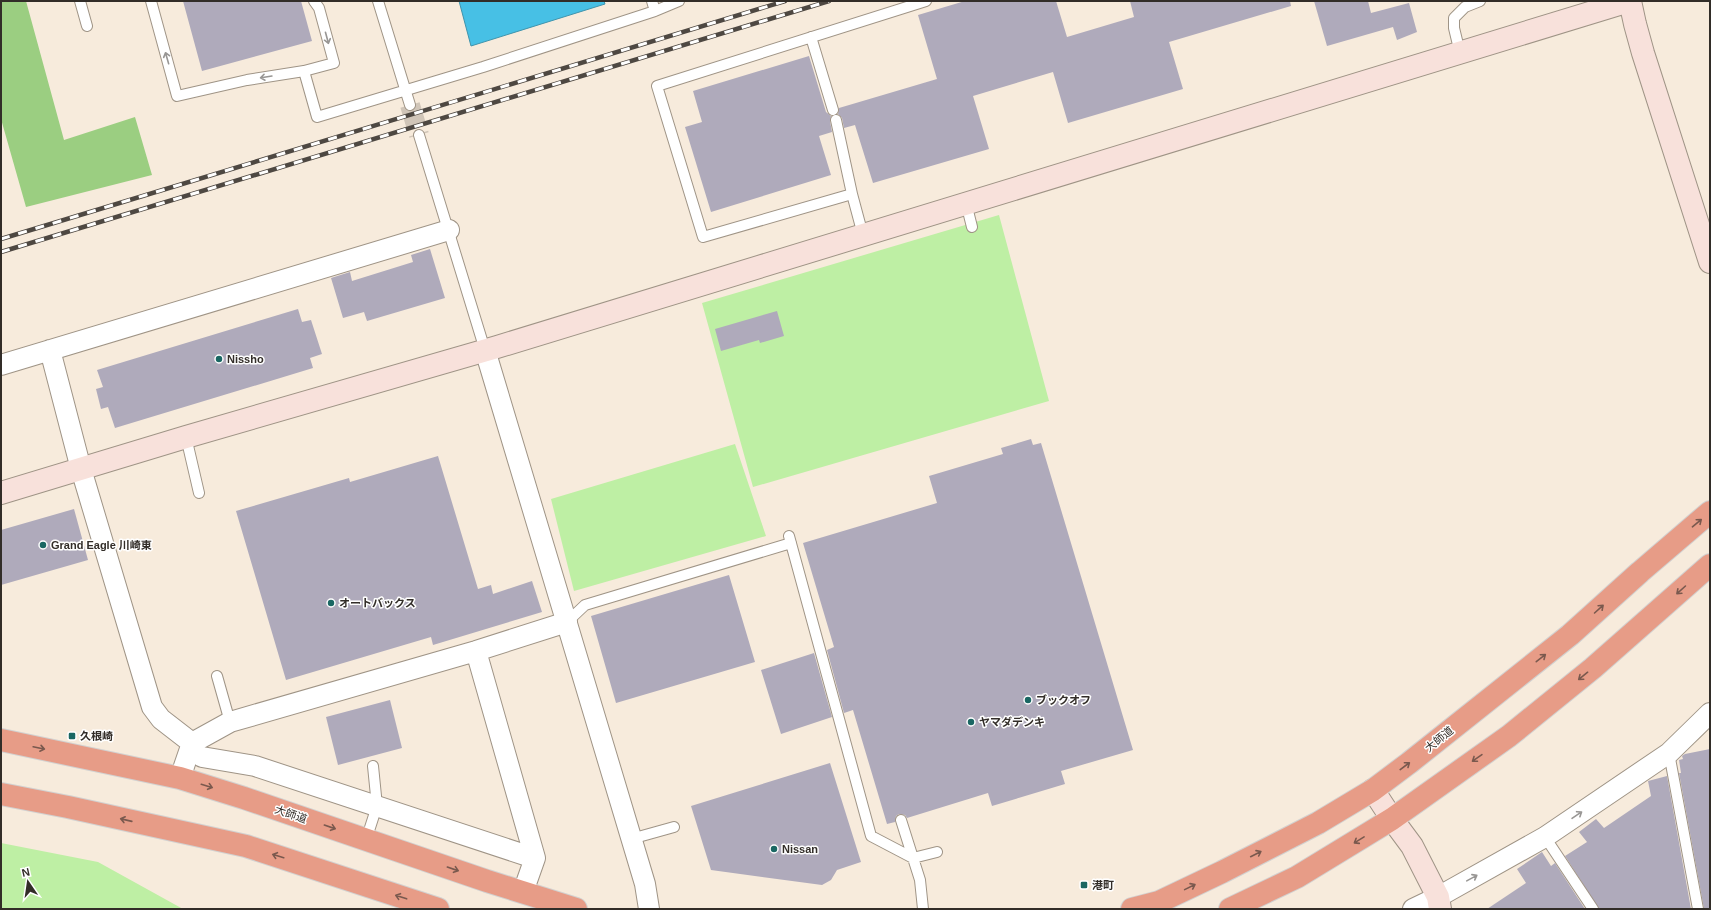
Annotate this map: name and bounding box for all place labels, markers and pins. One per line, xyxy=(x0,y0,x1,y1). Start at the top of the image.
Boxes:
place label: Nissho xyxy=(227,353,264,365)
marker: Nissho xyxy=(214,354,224,364)
place label: Grand Eagle 川崎東 xyxy=(51,539,152,551)
marker: Grand Eagle 川崎東 xyxy=(38,540,48,550)
place label: オートバックス xyxy=(339,597,416,609)
marker: オートバックス xyxy=(326,598,336,608)
place label: ブックオフ xyxy=(1036,694,1091,706)
marker: ブックオフ xyxy=(1023,695,1033,705)
place label: ヤマダデンキ xyxy=(979,716,1045,728)
marker: ヤマダデンキ xyxy=(966,717,976,727)
place label: 久根崎 xyxy=(80,730,113,742)
marker: 久根崎 xyxy=(67,731,77,741)
place label: Nissan xyxy=(782,843,818,855)
marker: Nissan xyxy=(769,844,779,854)
place label: 港町 xyxy=(1092,879,1114,891)
marker: 港町 xyxy=(1079,880,1089,890)

